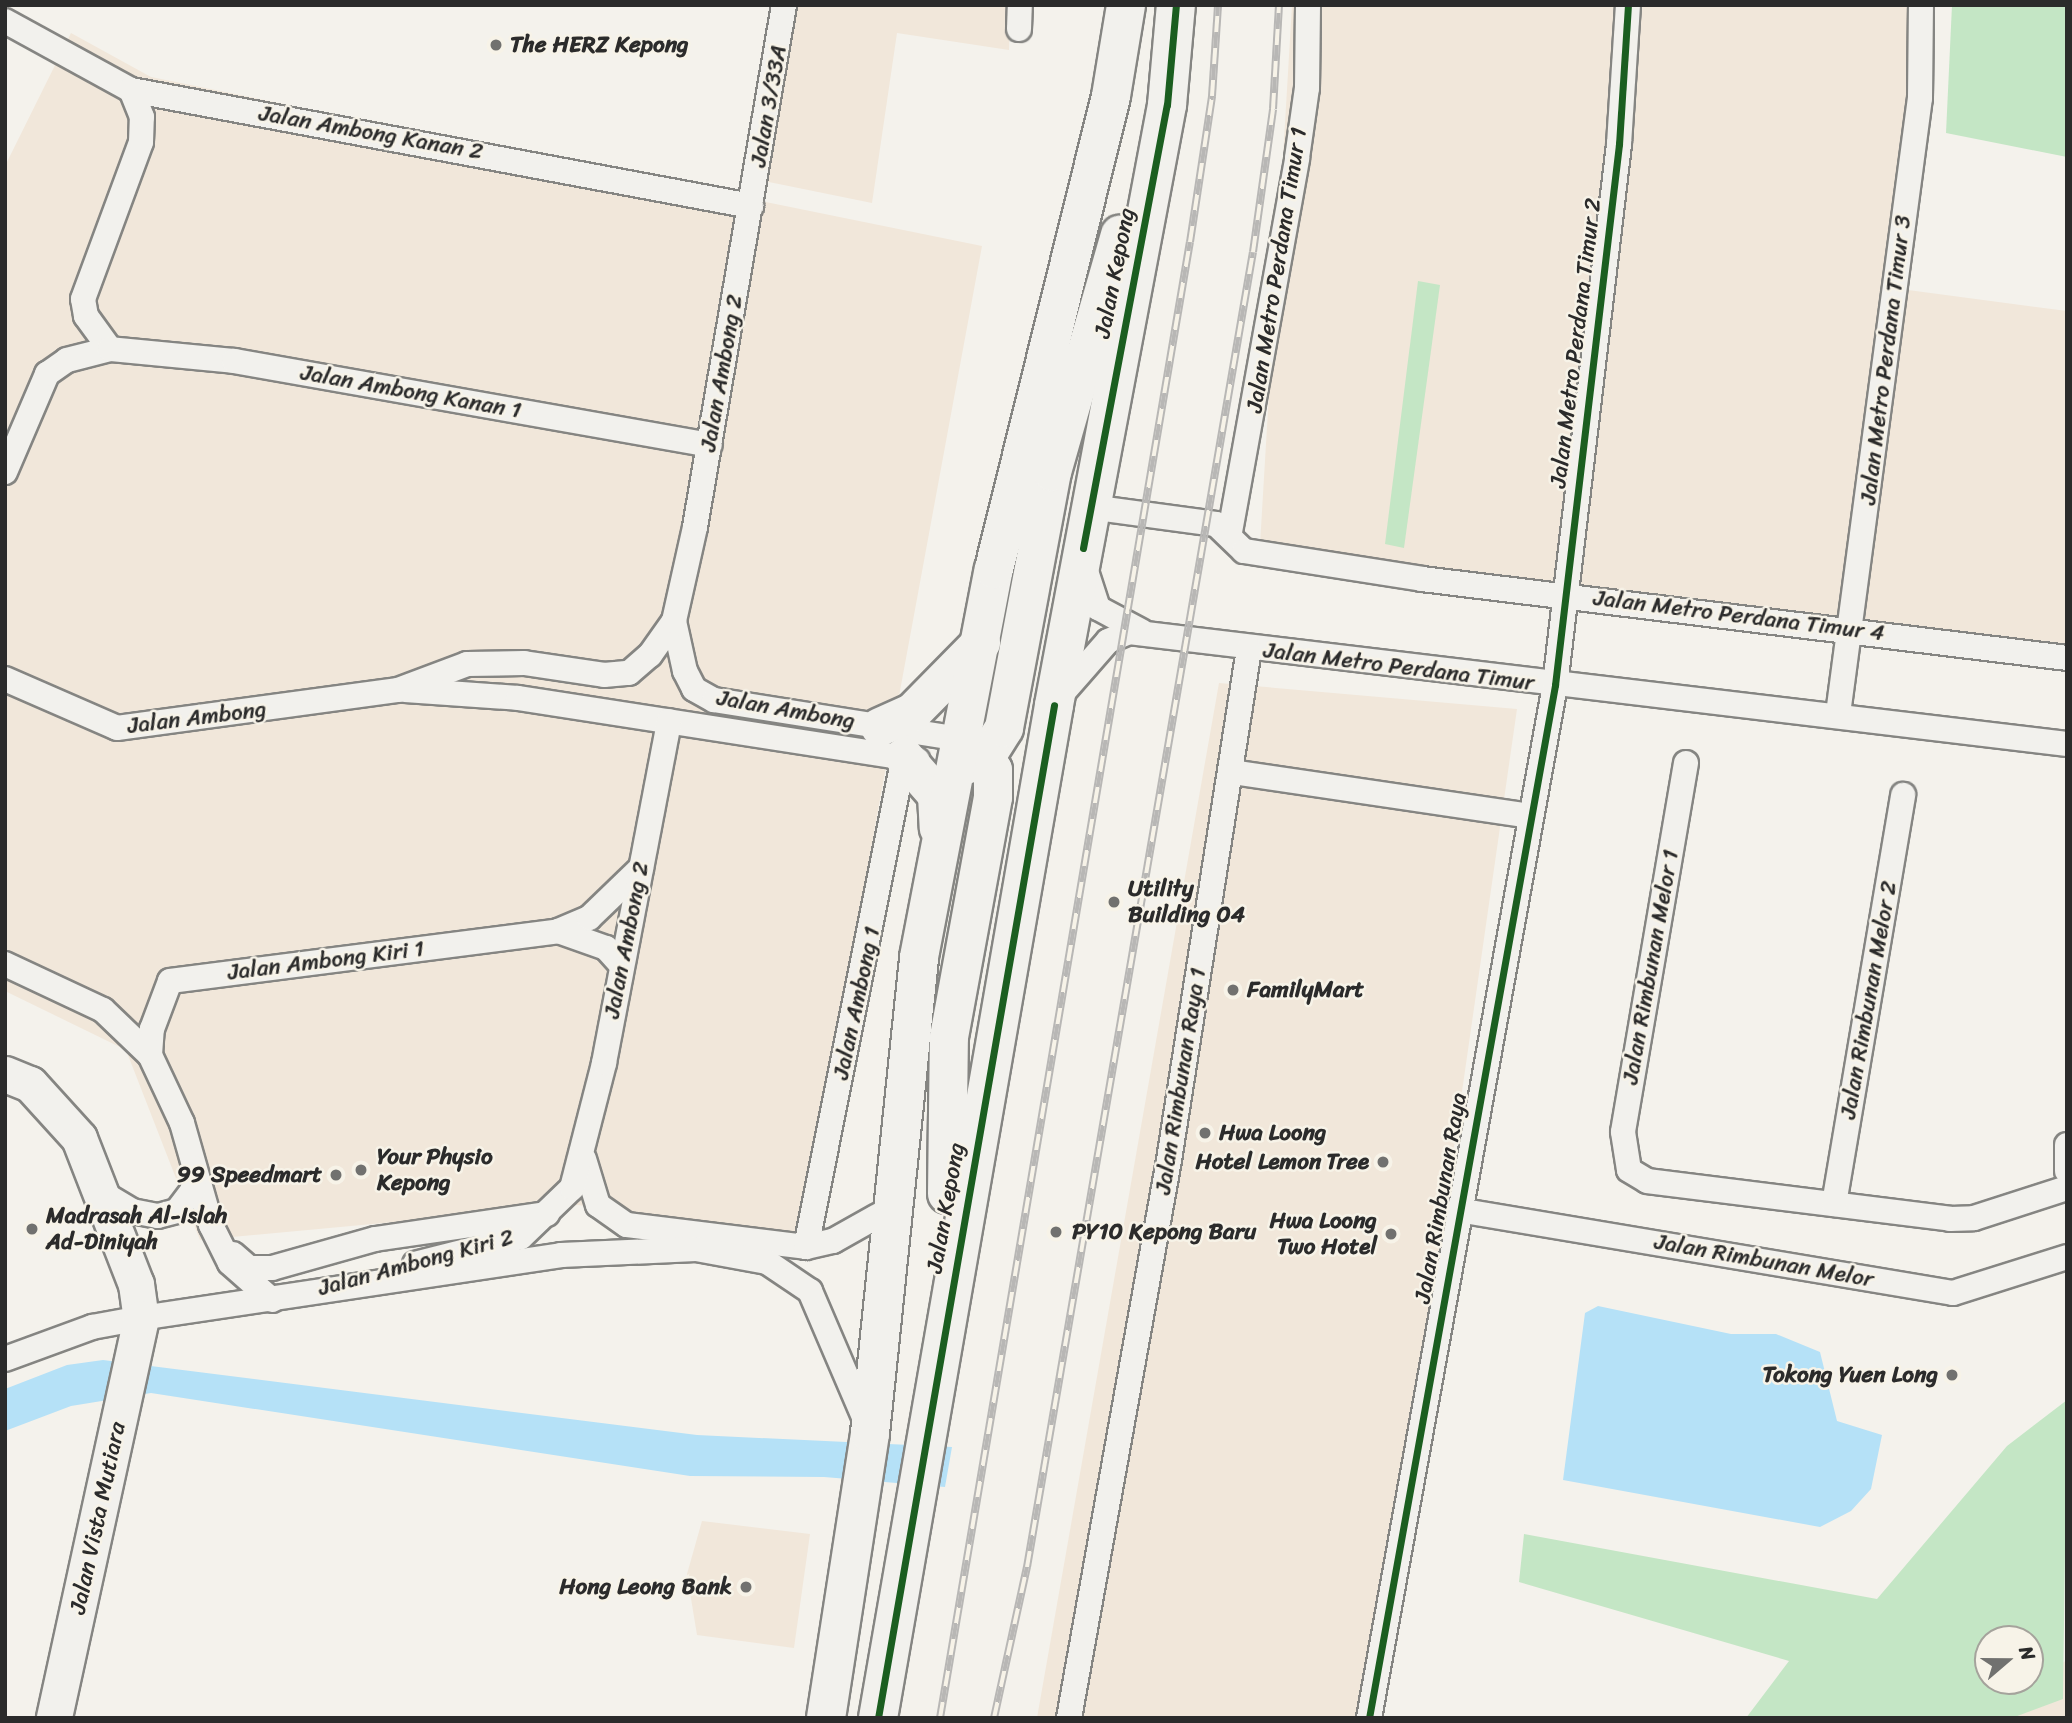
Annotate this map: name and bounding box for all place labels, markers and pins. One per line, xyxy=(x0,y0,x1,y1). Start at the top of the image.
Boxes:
place label: The HERZ Kepong xyxy=(510,31,689,59)
marker: The HERZ Kepong xyxy=(488,37,504,53)
place label: Utility Building 04 xyxy=(1128,875,1245,929)
marker: Utility Building 04 xyxy=(1106,894,1122,910)
place label: FamilyMart xyxy=(1247,976,1364,1004)
marker: FamilyMart xyxy=(1225,982,1241,998)
place label: Hwa Loong xyxy=(1219,1119,1327,1147)
marker: Hwa Loong xyxy=(1197,1125,1213,1141)
place label: Your Physio Kepong xyxy=(377,1143,492,1197)
place label: Hotel Lemon Tree xyxy=(1193,1148,1369,1176)
marker: Hotel Lemon Tree xyxy=(1375,1154,1391,1170)
marker: Your Physio Kepong xyxy=(351,1160,371,1180)
place label: 99 Speedmart xyxy=(177,1161,322,1189)
marker: 99 Speedmart xyxy=(328,1167,344,1183)
place label: Madrasah Al-Islah Ad-Diniyah xyxy=(46,1202,229,1256)
place label: Hwa Loong Two Hotel xyxy=(1269,1207,1377,1261)
place label: PY10 Kepong Baru xyxy=(1072,1218,1257,1246)
marker: Madrasah Al-Islah Ad-Diniyah xyxy=(24,1221,40,1237)
marker: PY10 Kepong Baru xyxy=(1046,1222,1066,1242)
marker: Hwa Loong Two Hotel xyxy=(1383,1226,1399,1242)
place label: Tokong Yuen Long xyxy=(1763,1361,1938,1389)
marker: Tokong Yuen Long xyxy=(1944,1367,1960,1383)
place label: Hong Leong Bank xyxy=(559,1573,732,1601)
marker: Hong Leong Bank xyxy=(738,1579,754,1595)

